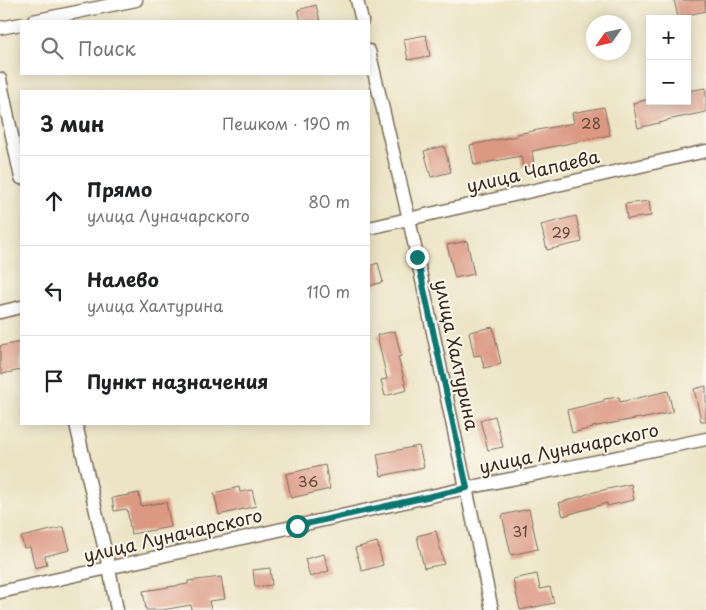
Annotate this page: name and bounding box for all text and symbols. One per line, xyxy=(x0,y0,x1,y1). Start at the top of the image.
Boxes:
north arrow xyxy=(586,15,631,60)
map controls xyxy=(646,15,691,105)
button: + xyxy=(646,15,691,60)
search box xyxy=(20,20,370,75)
icon: search xyxy=(38,34,66,62)
text: Поиск xyxy=(78,34,136,62)
button: − xyxy=(646,60,691,105)
text: 3 мин xyxy=(40,107,104,139)
text: Пешком · 190 m xyxy=(222,111,350,135)
house number: 28 xyxy=(581,111,601,134)
street label: улица Чапаева xyxy=(463,142,603,199)
text: Прямо xyxy=(87,175,152,203)
icon: ahead xyxy=(40,187,68,215)
text: 80 m xyxy=(308,189,350,213)
text: улица Луначарского xyxy=(87,203,250,227)
house number: 29 xyxy=(551,220,571,243)
route end xyxy=(406,246,429,269)
text: Налево xyxy=(87,265,159,293)
icon: left xyxy=(40,277,68,305)
street label: улица Халтурина xyxy=(428,277,487,433)
text: 110 m xyxy=(307,279,350,303)
text: улица Халтурина xyxy=(87,293,223,317)
icon: arrive xyxy=(40,367,68,395)
text: Пункт назначения xyxy=(87,367,268,395)
street label: улица Луначарского xyxy=(476,415,661,480)
house number: 36 xyxy=(298,469,318,492)
street label: улица Луначарского xyxy=(80,501,265,568)
route start xyxy=(286,515,309,538)
house number: 31 xyxy=(512,519,528,542)

